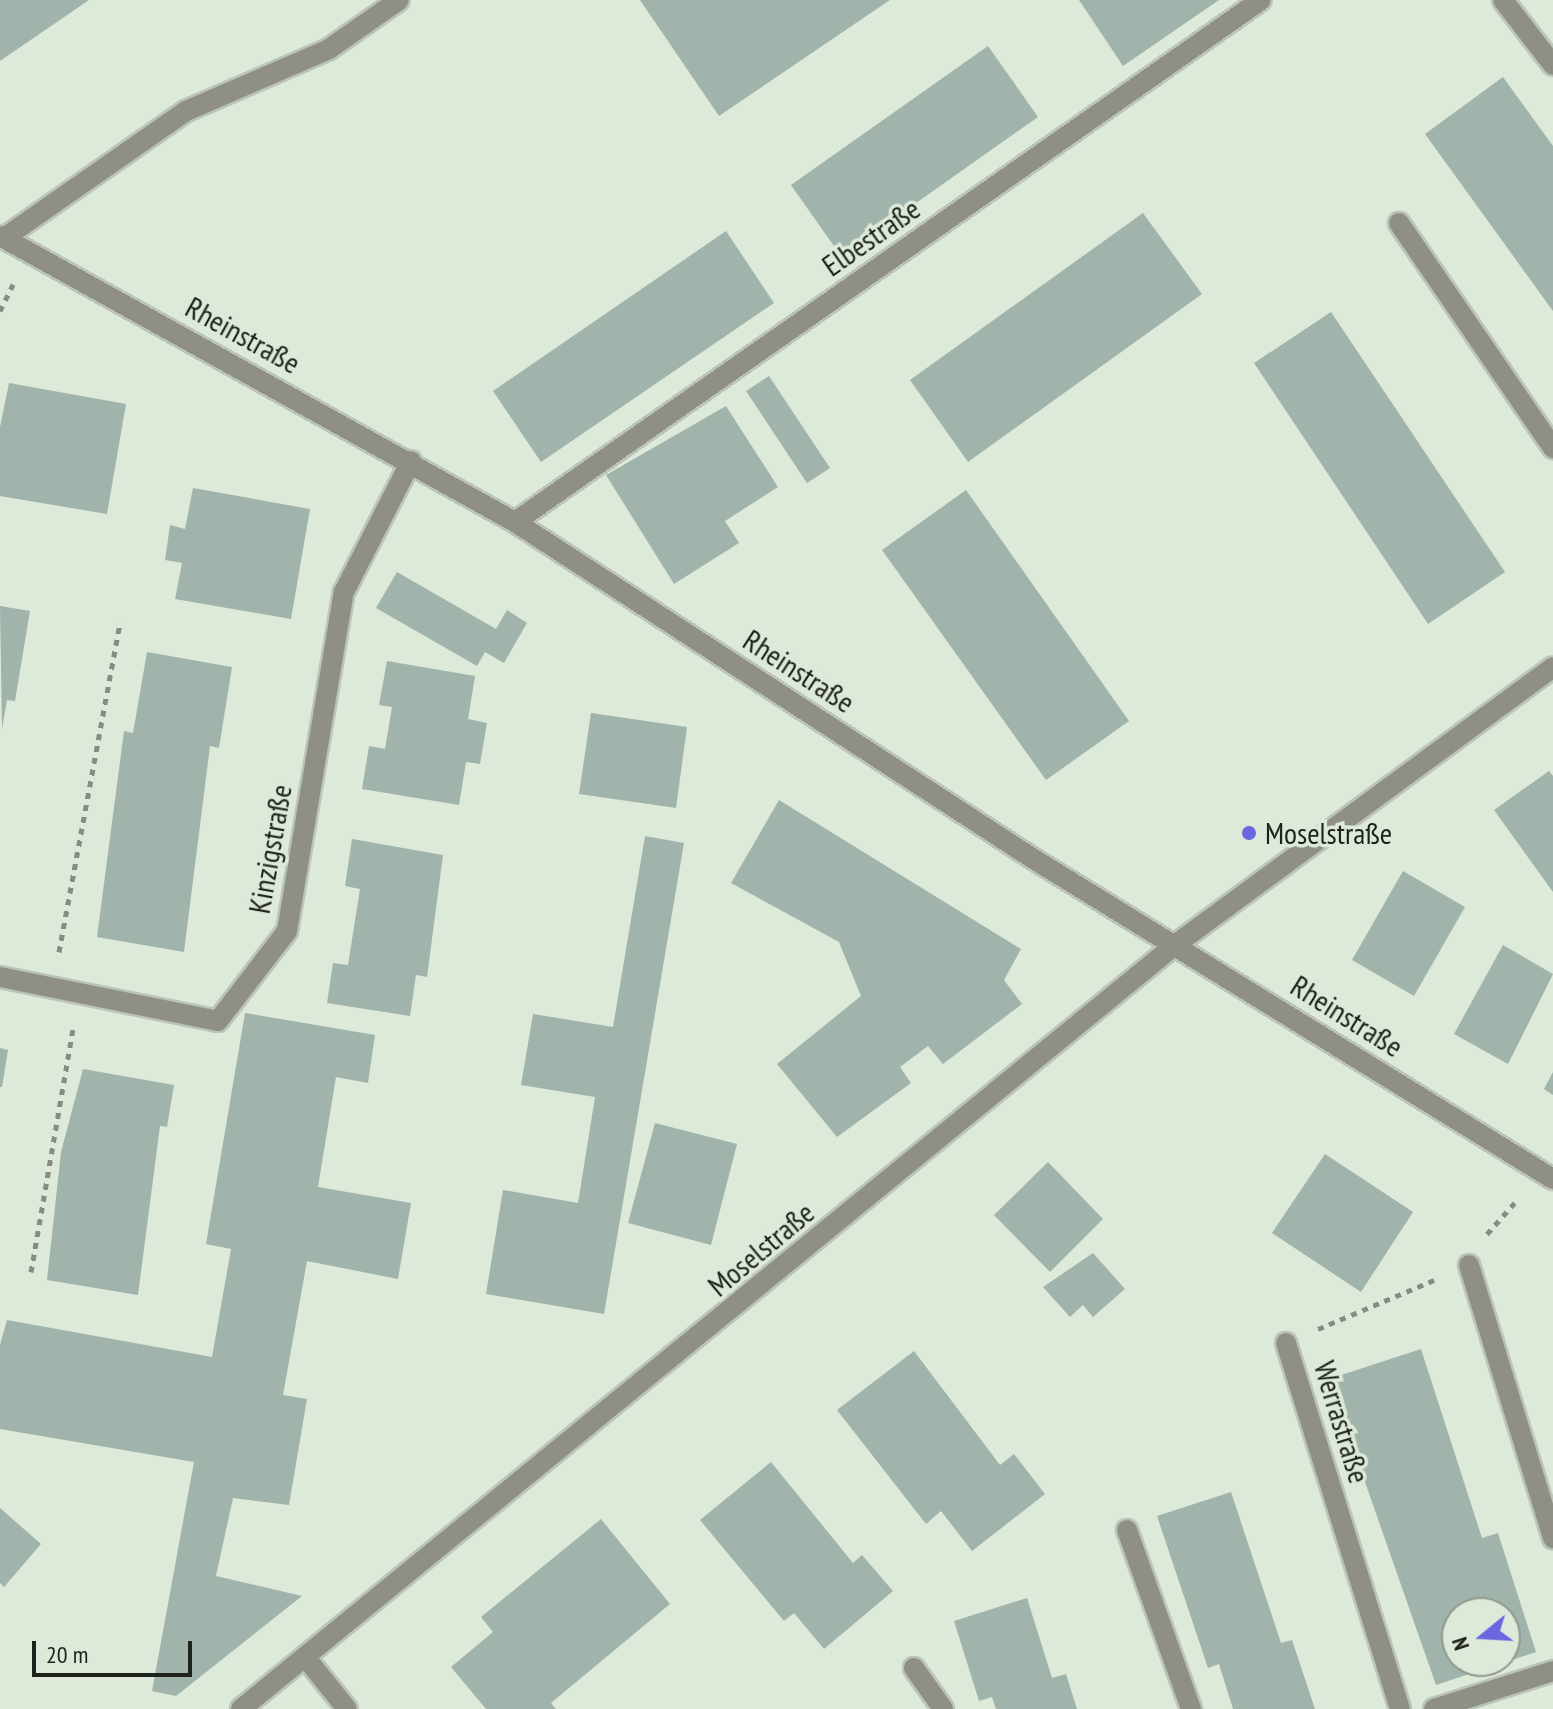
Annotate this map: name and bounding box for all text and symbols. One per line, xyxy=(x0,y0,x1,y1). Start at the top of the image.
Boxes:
street label: Elbestraße xyxy=(815,190,927,284)
street label: Rheinstraße xyxy=(179,289,307,381)
street label: Rheinstraße xyxy=(737,622,861,720)
street label: Kinzigstraße xyxy=(241,782,299,916)
place label: Moselstraße xyxy=(1265,815,1392,851)
marker: Moselstraße xyxy=(1240,824,1258,842)
street label: Rheinstraße xyxy=(1284,968,1410,1064)
street label: Moselstraße xyxy=(701,1194,821,1304)
street label: Werrastraße xyxy=(1306,1357,1378,1487)
north arrow xyxy=(1441,1597,1521,1677)
scale bar xyxy=(36,1625,196,1675)
text: N xyxy=(1445,1634,1475,1654)
text: 20 m xyxy=(46,1639,88,1670)

